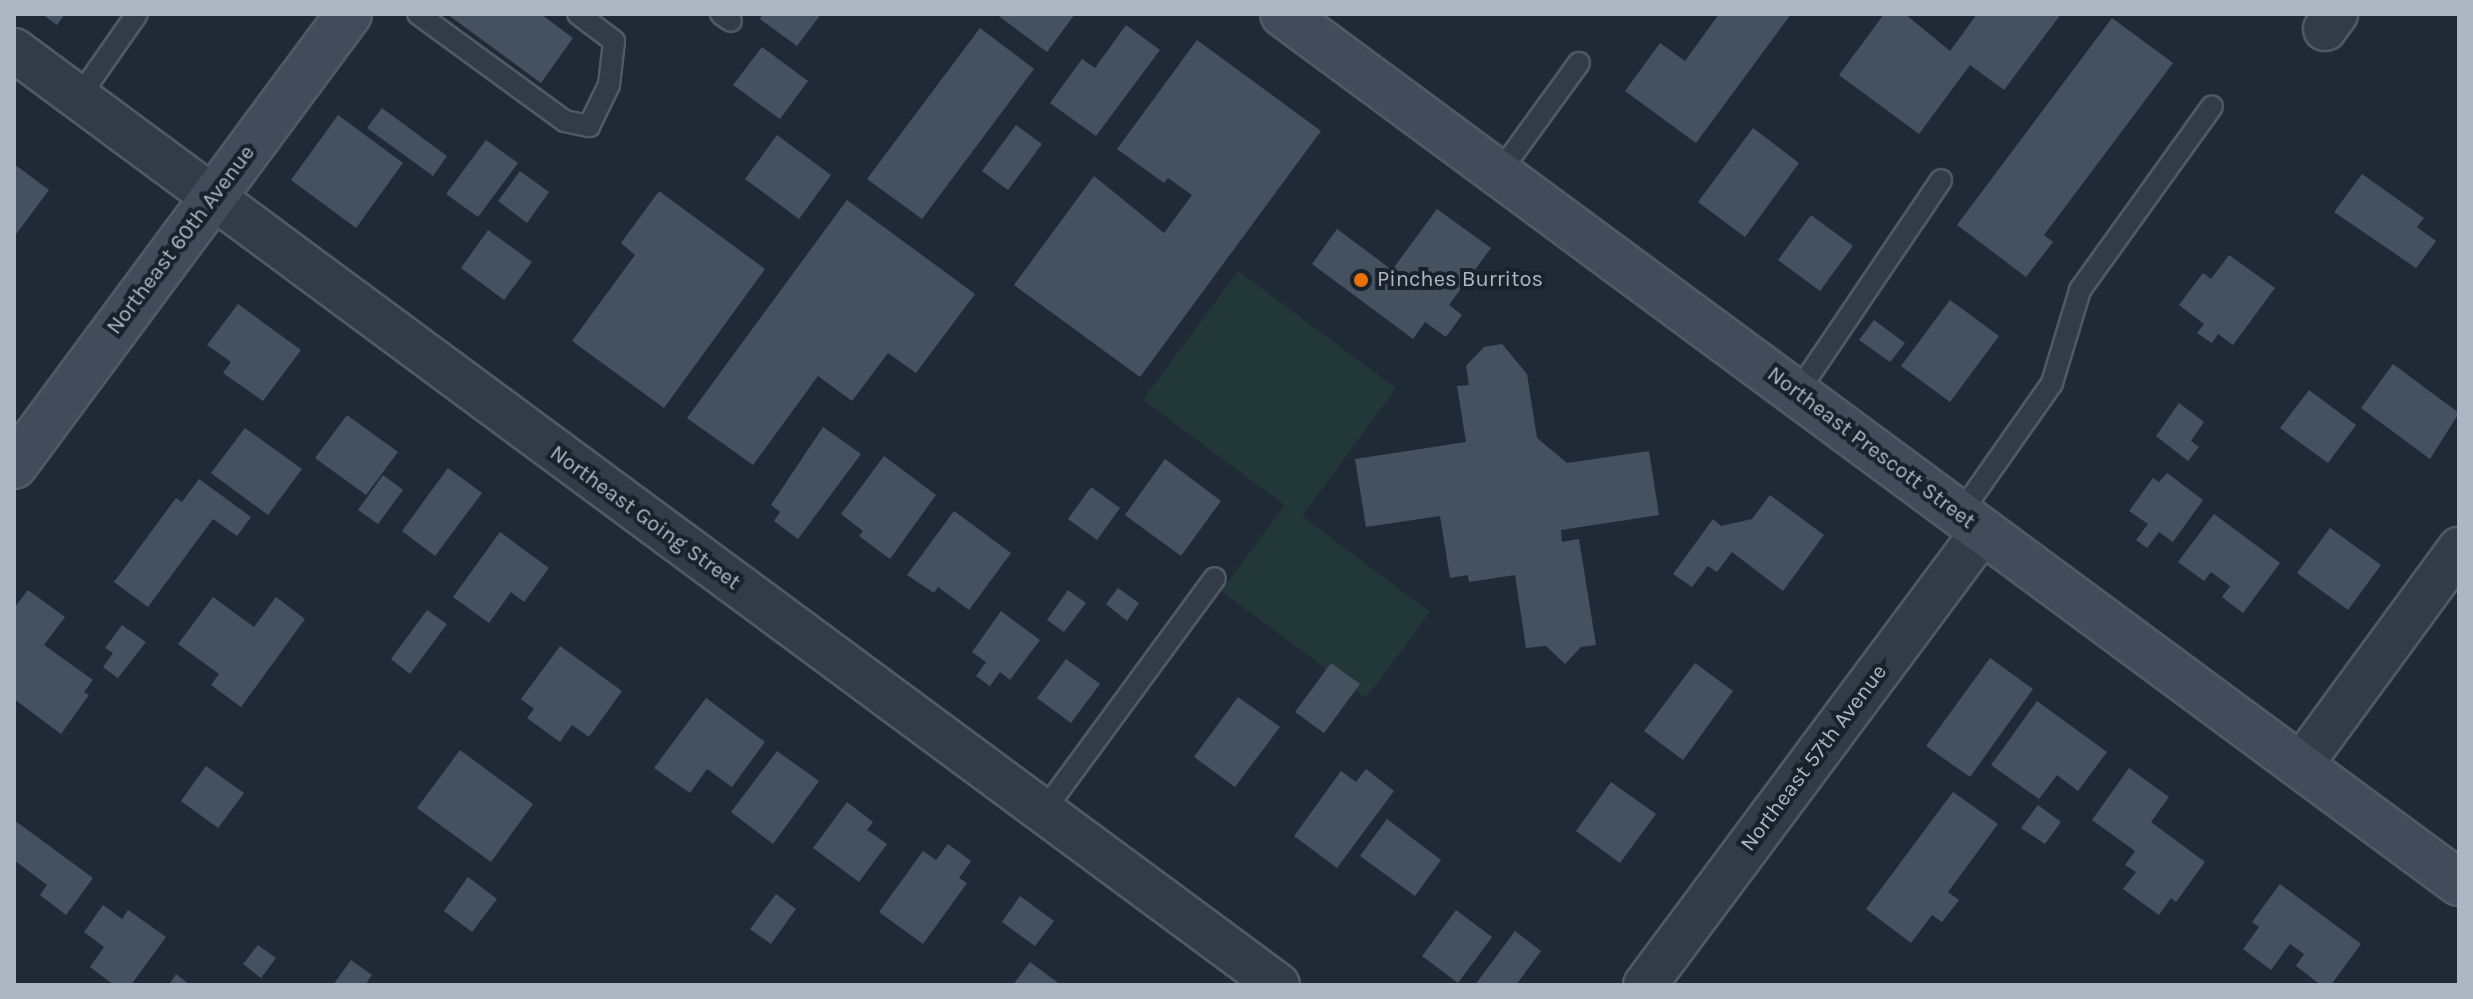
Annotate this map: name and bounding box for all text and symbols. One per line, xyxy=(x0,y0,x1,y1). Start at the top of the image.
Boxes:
street label: Northeast 60th Avenue xyxy=(101,140,261,340)
place label: Pinches Burritos xyxy=(1377,267,1543,293)
marker: Pinches Burritos xyxy=(1352,271,1370,289)
street label: Northeast Prescott Street xyxy=(1762,361,1980,535)
street label: Northeast Going Street xyxy=(545,440,745,596)
street label: Northeast 57th Avenue xyxy=(1735,659,1893,857)

